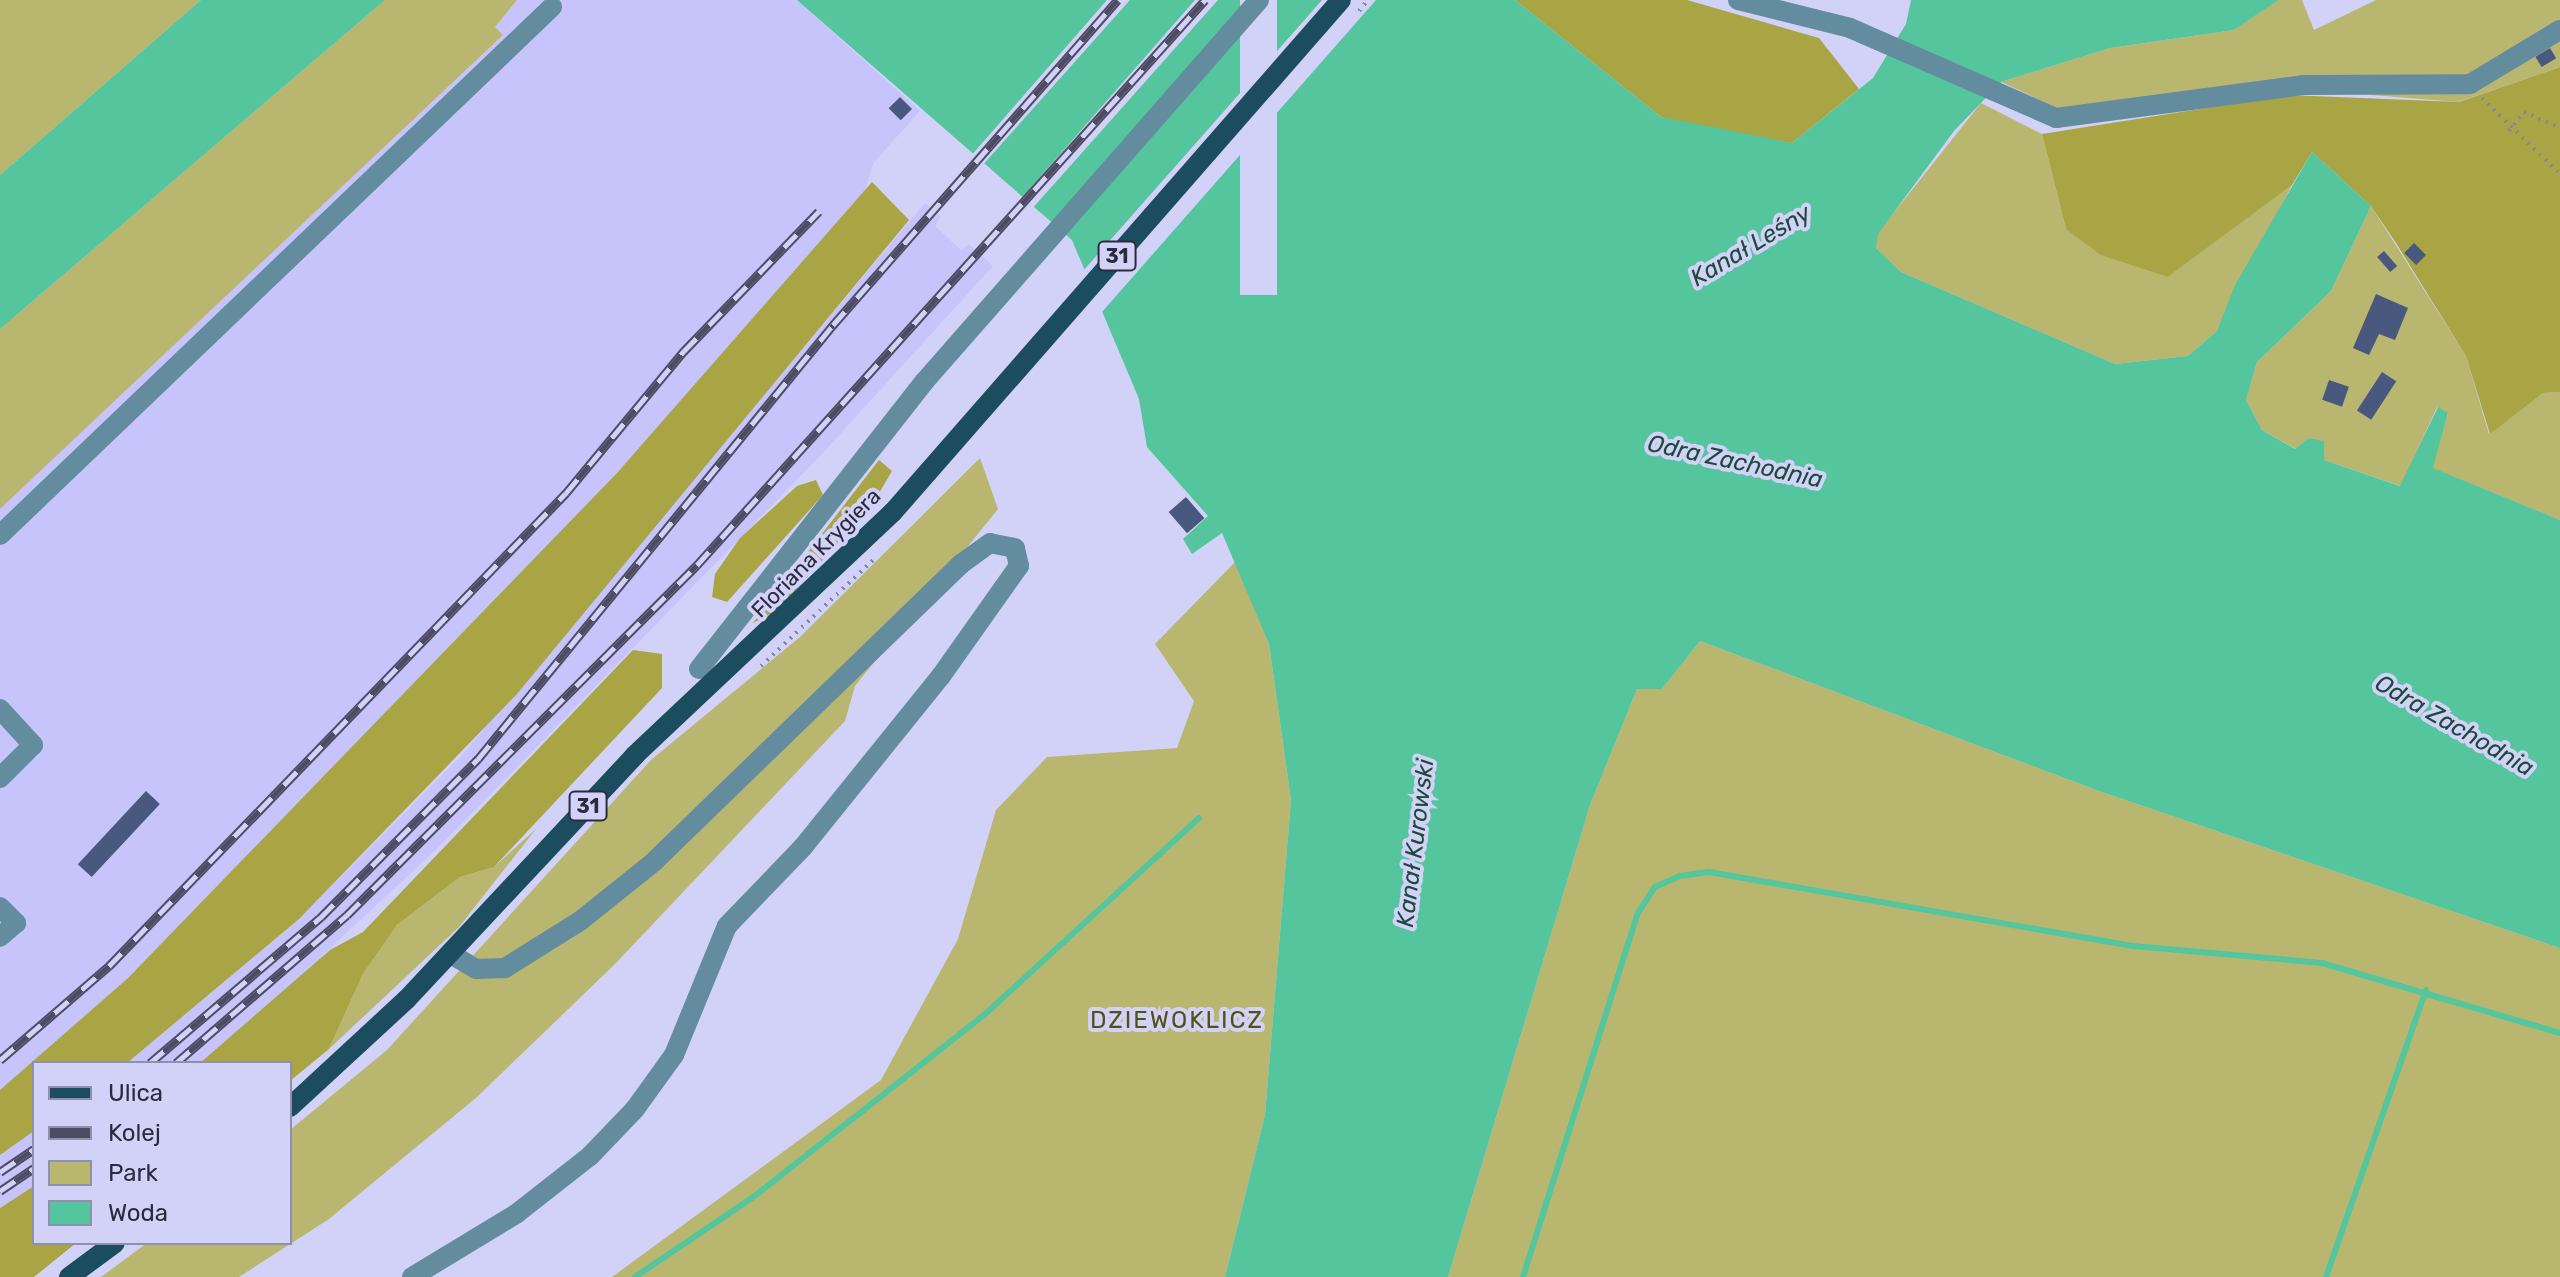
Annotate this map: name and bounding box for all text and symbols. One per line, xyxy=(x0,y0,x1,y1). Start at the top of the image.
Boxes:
water label: Kanał Leśny xyxy=(1686,199,1816,293)
road number: 31 xyxy=(1097,240,1137,272)
water label: Odra Zachodnia xyxy=(1645,429,1825,495)
street label: Floriana Krygiera xyxy=(746,483,886,623)
water label: Odra Zachodnia xyxy=(2370,669,2538,783)
water label: Kanał Kurowski xyxy=(1391,757,1441,929)
road number: 31 xyxy=(568,790,608,822)
district label: DZIEWOKLICZ xyxy=(1090,1007,1264,1035)
legend xyxy=(32,1061,292,1245)
text: Ulica xyxy=(108,1079,163,1107)
text: Kolej xyxy=(108,1119,161,1147)
text: Park xyxy=(108,1159,158,1187)
text: Woda xyxy=(108,1199,168,1227)

